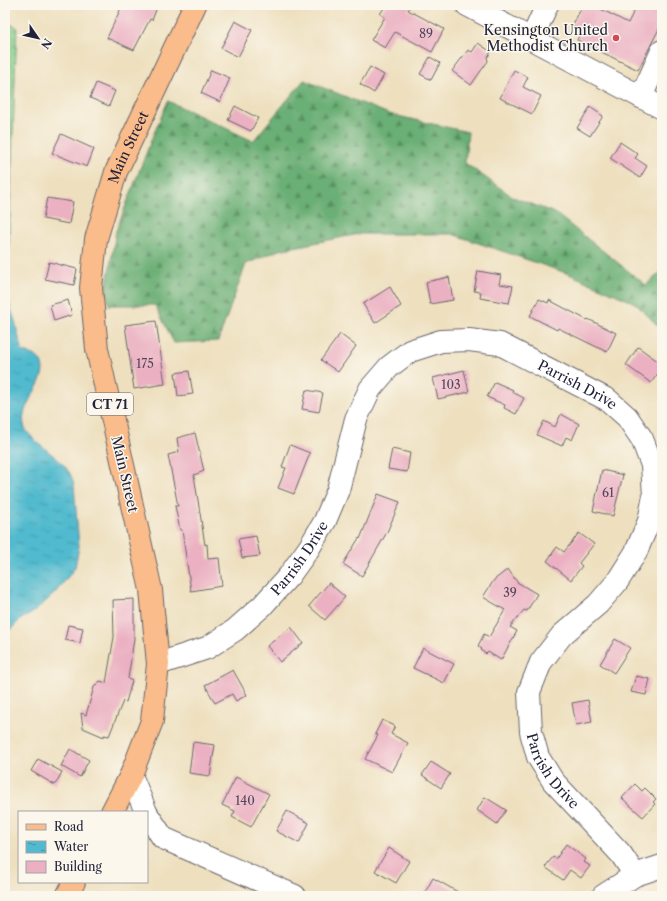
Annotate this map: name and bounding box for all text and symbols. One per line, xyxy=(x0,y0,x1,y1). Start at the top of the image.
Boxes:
north arrow xyxy=(18,18,58,58)
place label: Kensington United Methodist Church xyxy=(484,21,608,55)
house number: 89 xyxy=(419,26,433,41)
marker: Kensington United Methodist Church xyxy=(611,33,621,43)
text: N xyxy=(38,36,55,52)
street label: Main Street xyxy=(104,108,153,186)
house number: 175 xyxy=(136,356,154,371)
street label: Parrish Drive xyxy=(535,356,621,413)
house number: 103 xyxy=(441,377,461,392)
road number: CT 71 xyxy=(87,393,133,415)
street label: Main Street xyxy=(107,434,143,514)
house number: 61 xyxy=(602,485,614,500)
street label: Parrish Drive xyxy=(267,517,332,599)
house number: 39 xyxy=(503,585,517,600)
street label: Parrish Drive xyxy=(523,731,583,813)
house number: 140 xyxy=(235,793,255,808)
legend xyxy=(18,811,148,883)
text: Road xyxy=(54,819,84,834)
text: Water xyxy=(53,839,88,854)
text: Building xyxy=(54,859,102,874)

